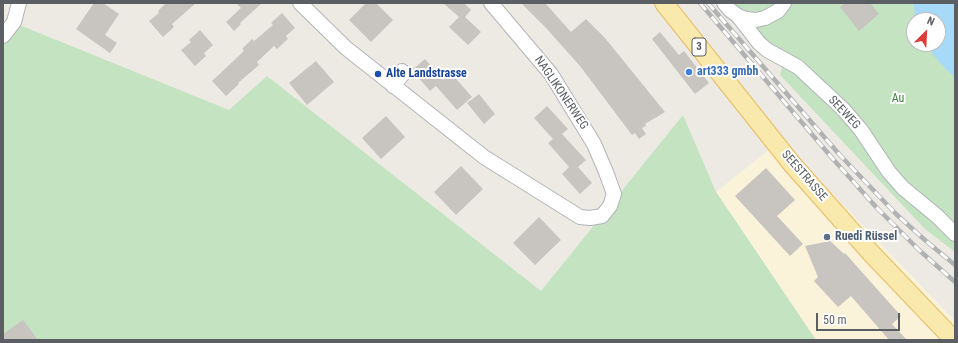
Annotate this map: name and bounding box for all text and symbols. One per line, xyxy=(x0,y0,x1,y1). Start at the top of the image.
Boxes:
north arrow xyxy=(906,12,946,52)
text: N xyxy=(925,14,936,29)
road number: 3 xyxy=(692,38,706,56)
street label: NAGLIKONERWEG xyxy=(531,53,591,133)
place label: art333 gmbh xyxy=(697,65,758,79)
place label: Alte Landstrasse xyxy=(386,67,467,81)
marker: art333 gmbh xyxy=(684,67,694,77)
marker: Alte Landstrasse xyxy=(373,69,383,79)
park label: Au xyxy=(892,92,904,106)
street label: SEEWEG xyxy=(825,93,863,133)
street label: SEESTRASSE xyxy=(778,148,830,204)
place label: Ruedi Rüssel xyxy=(835,230,897,244)
marker: Ruedi Rüssel xyxy=(822,232,832,242)
scale bar xyxy=(818,305,902,331)
text: 50 m xyxy=(823,313,847,327)

